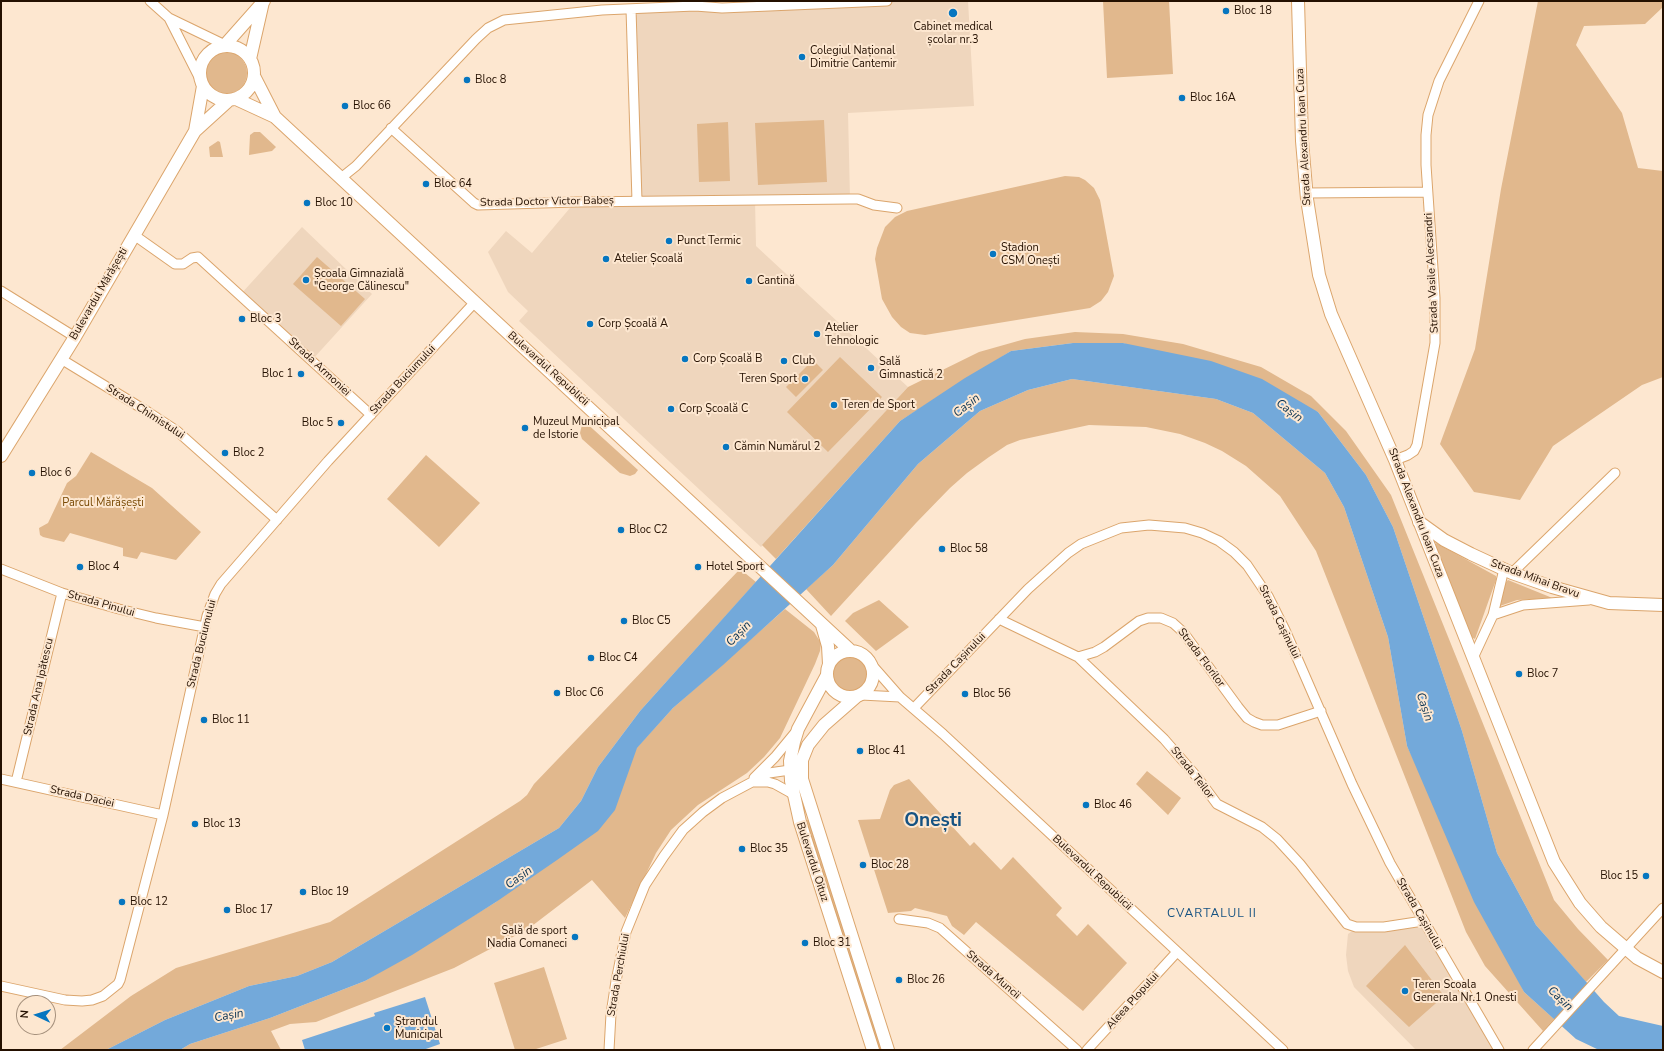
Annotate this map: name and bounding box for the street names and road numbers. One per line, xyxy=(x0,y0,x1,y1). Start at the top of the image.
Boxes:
street label: Strada Alexandru Ioan Cuza xyxy=(1294,68,1314,206)
street label: Strada Doctor Victor Babeș xyxy=(480,194,614,210)
street label: Strada Vasile Alecsandri xyxy=(1422,213,1442,333)
street label: Bulevardul Mărășești xyxy=(67,246,131,342)
street label: Bulevardul Republicii xyxy=(505,329,591,409)
street label: Strada Armoniei xyxy=(285,335,353,399)
street label: Strada Buciumului xyxy=(367,342,439,418)
street label: Strada Chimistului xyxy=(103,382,187,442)
street label: Strada Alexandru Ioan Cuza xyxy=(1385,446,1447,580)
street label: Strada Mihai Bravu xyxy=(1489,557,1581,601)
street label: Strada Cașinului xyxy=(1255,583,1303,661)
street label: Strada Pinului xyxy=(66,588,136,620)
street label: Strada Buciumului xyxy=(185,599,219,689)
street label: Strada Florilor xyxy=(1175,626,1227,690)
street label: Strada Cașinului xyxy=(923,630,989,698)
street label: Strada Ana Ipătescu xyxy=(21,637,57,737)
street label: Strada Teilor xyxy=(1167,744,1217,802)
street label: Strada Daciei xyxy=(49,783,115,811)
street label: Bulevardul Oituz xyxy=(793,821,831,903)
street label: Bulevardul Republicii xyxy=(1049,833,1135,913)
street label: Strada Cașinului xyxy=(1393,876,1445,952)
street label: Strada Perchiului xyxy=(605,933,633,1017)
street label: Strada Muncii xyxy=(963,948,1023,1002)
street label: Aleea Plopului xyxy=(1104,970,1162,1032)

